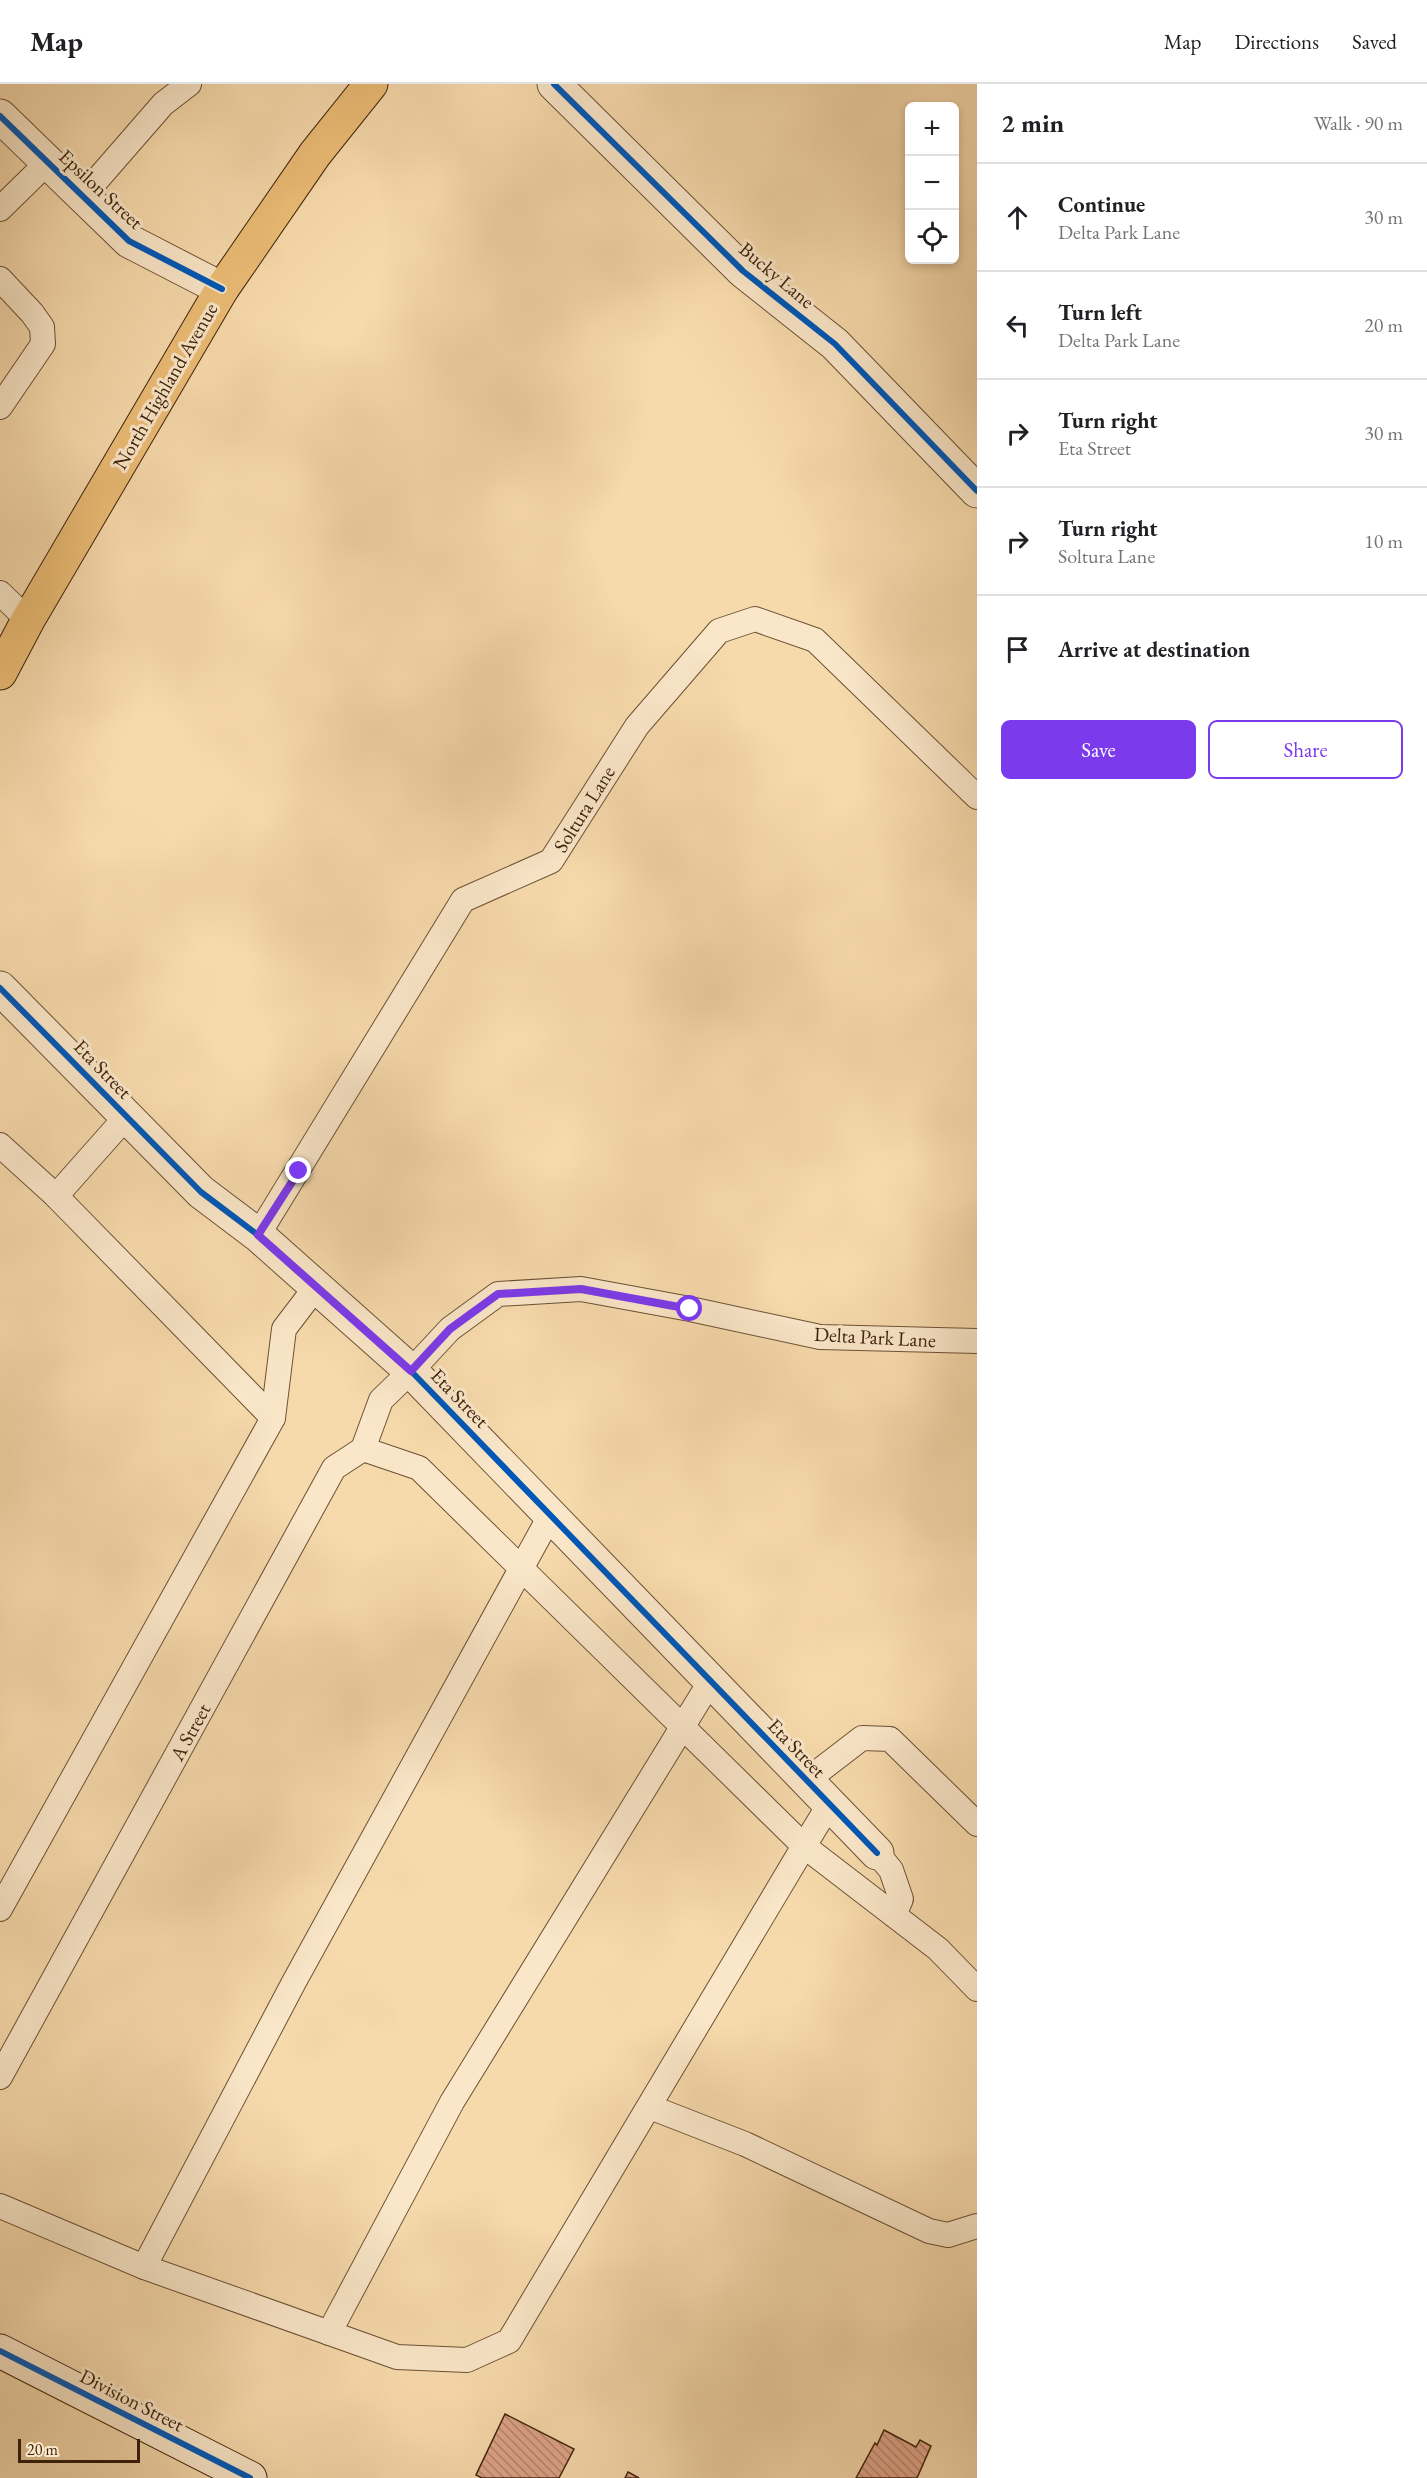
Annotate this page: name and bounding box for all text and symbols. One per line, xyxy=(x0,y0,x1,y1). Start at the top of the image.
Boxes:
text: Map xyxy=(30,23,83,59)
text: Map xyxy=(1164,28,1201,55)
text: Directions xyxy=(1234,28,1319,55)
text: Saved xyxy=(1352,28,1397,55)
map controls xyxy=(905,102,959,264)
button: + xyxy=(905,102,959,156)
text: 2 min xyxy=(1001,106,1064,140)
text: Walk · 90 m xyxy=(1314,110,1403,136)
street label: Epsilon Street xyxy=(53,143,149,235)
button: − xyxy=(905,156,959,210)
text: Continue xyxy=(1058,190,1145,219)
icon: ahead xyxy=(1001,201,1034,234)
text: 30 m xyxy=(1364,204,1403,230)
button: locate xyxy=(905,210,959,264)
text: Delta Park Lane xyxy=(1058,219,1180,245)
street label: Bucky Lane xyxy=(734,236,820,314)
street label: North Highland Avenue xyxy=(107,298,223,474)
text: Turn left xyxy=(1058,298,1142,327)
icon: left xyxy=(1001,309,1034,342)
text: 20 m xyxy=(1364,312,1403,338)
text: Delta Park Lane xyxy=(1058,327,1180,353)
text: Turn right xyxy=(1058,406,1157,435)
icon: right xyxy=(1001,417,1034,450)
text: 30 m xyxy=(1364,420,1403,446)
text: Eta Street xyxy=(1058,435,1131,461)
text: Turn right xyxy=(1058,514,1157,543)
icon: right xyxy=(1001,525,1034,558)
text: 10 m xyxy=(1364,528,1403,554)
text: Soltura Lane xyxy=(1058,543,1155,569)
icon: arrive xyxy=(1001,633,1034,666)
text: Arrive at destination xyxy=(1058,635,1250,664)
button: Save xyxy=(1001,720,1196,779)
button: Share xyxy=(1208,720,1403,779)
street label: Soltura Lane xyxy=(547,761,621,857)
street label: Eta Street xyxy=(68,1034,138,1105)
route end xyxy=(285,1157,311,1183)
route start xyxy=(676,1295,702,1321)
street label: Delta Park Lane xyxy=(813,1321,937,1353)
street label: Eta Street xyxy=(425,1363,495,1434)
street label: A Street xyxy=(163,1698,217,1766)
street label: Eta Street xyxy=(762,1713,832,1784)
street label: Division Street xyxy=(76,2363,189,2438)
scale bar xyxy=(18,2436,140,2464)
text: 20 m xyxy=(27,2439,58,2460)

